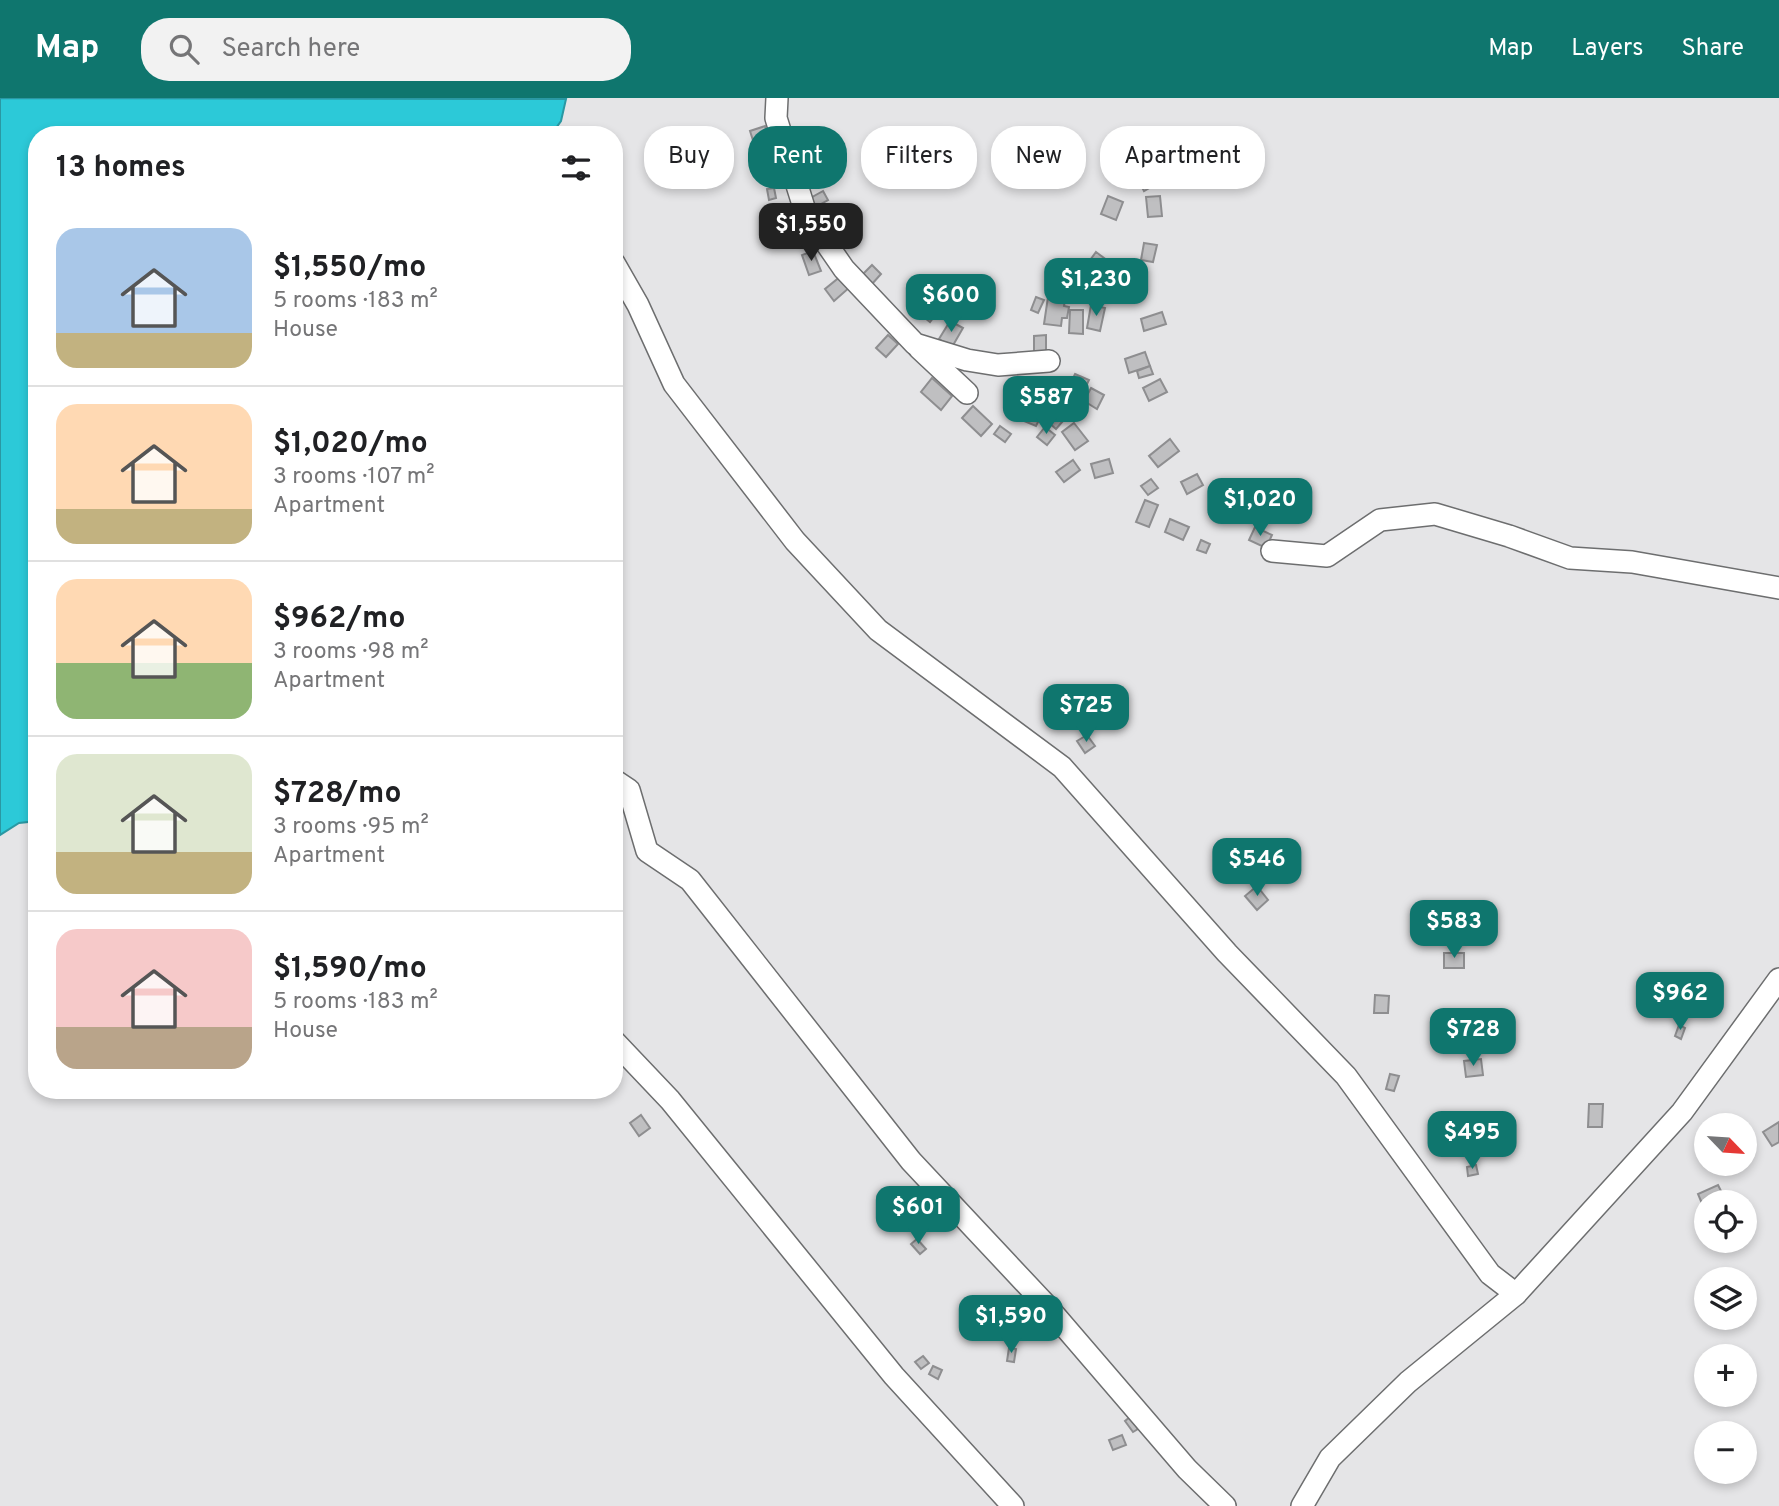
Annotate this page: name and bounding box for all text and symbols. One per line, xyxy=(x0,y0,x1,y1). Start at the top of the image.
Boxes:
search box xyxy=(141,18,631,81)
text: Map xyxy=(35,28,99,70)
icon: search xyxy=(165,30,203,68)
text: Search here xyxy=(221,33,360,66)
text: Map xyxy=(1488,34,1533,64)
text: Layers xyxy=(1571,34,1643,64)
text: Share xyxy=(1681,34,1744,64)
chip: Buy xyxy=(644,126,734,189)
chip: Rent xyxy=(748,126,847,189)
chip: Filters xyxy=(861,126,977,189)
chip: New xyxy=(991,126,1086,189)
chip: Apartment xyxy=(1100,126,1265,189)
icon: filters xyxy=(557,149,595,187)
text: 13 homes xyxy=(56,150,186,187)
pin: $1,550 xyxy=(754,204,868,263)
text: $1,550 xyxy=(775,211,847,240)
text: $1,550/mo xyxy=(273,250,426,287)
icon: home xyxy=(112,256,196,340)
pin: $1,230 xyxy=(1039,258,1153,318)
text: $1,230 xyxy=(1060,266,1132,295)
pin: $600 xyxy=(910,274,992,334)
text: $600 xyxy=(922,282,980,311)
text: 5 rooms · 183 m² xyxy=(273,287,438,316)
text: House xyxy=(273,316,338,345)
pin: $587 xyxy=(1005,376,1087,436)
text: $587 xyxy=(1019,384,1073,413)
text: $1,020/mo xyxy=(273,426,428,463)
icon: home xyxy=(112,432,196,516)
text: 3 rooms · 107 m² xyxy=(273,463,435,492)
pin: $1,020 xyxy=(1203,478,1317,538)
text: $1,020 xyxy=(1223,486,1297,515)
text: Apartment xyxy=(273,492,385,521)
text: $962/mo xyxy=(273,601,405,638)
icon: home xyxy=(112,607,196,691)
text: 3 rooms · 98 m² xyxy=(273,638,429,667)
text: Apartment xyxy=(273,667,385,696)
pin: $725 xyxy=(1045,684,1127,744)
text: $725 xyxy=(1059,692,1113,721)
text: $728/mo xyxy=(273,776,402,813)
icon: home xyxy=(112,782,196,866)
text: 3 rooms · 95 m² xyxy=(273,813,429,842)
pin: $546 xyxy=(1216,838,1298,898)
text: Apartment xyxy=(273,842,385,871)
text: $546 xyxy=(1228,846,1286,875)
pin: $583 xyxy=(1413,900,1495,960)
text: $583 xyxy=(1426,908,1482,937)
text: $1,590/mo xyxy=(273,951,427,988)
icon: home xyxy=(112,957,196,1041)
pin: $962 xyxy=(1639,972,1721,1032)
text: $962 xyxy=(1652,980,1708,1009)
text: 5 rooms · 183 m² xyxy=(273,988,438,1017)
pin: $728 xyxy=(1432,1009,1514,1068)
text: $728 xyxy=(1446,1016,1500,1045)
text: House xyxy=(273,1017,338,1046)
pin: $495 xyxy=(1431,1112,1513,1171)
north arrow xyxy=(1694,1113,1757,1176)
map controls xyxy=(1694,1113,1757,1484)
text: $495 xyxy=(1444,1119,1500,1148)
pin: $601 xyxy=(877,1186,959,1246)
button: locate xyxy=(1694,1190,1757,1253)
text: $601 xyxy=(892,1194,944,1223)
button: layers xyxy=(1694,1267,1757,1330)
pin: $1,590 xyxy=(954,1296,1068,1355)
text: $1,590 xyxy=(975,1303,1047,1332)
button: + xyxy=(1694,1344,1757,1407)
button: − xyxy=(1694,1421,1757,1484)

